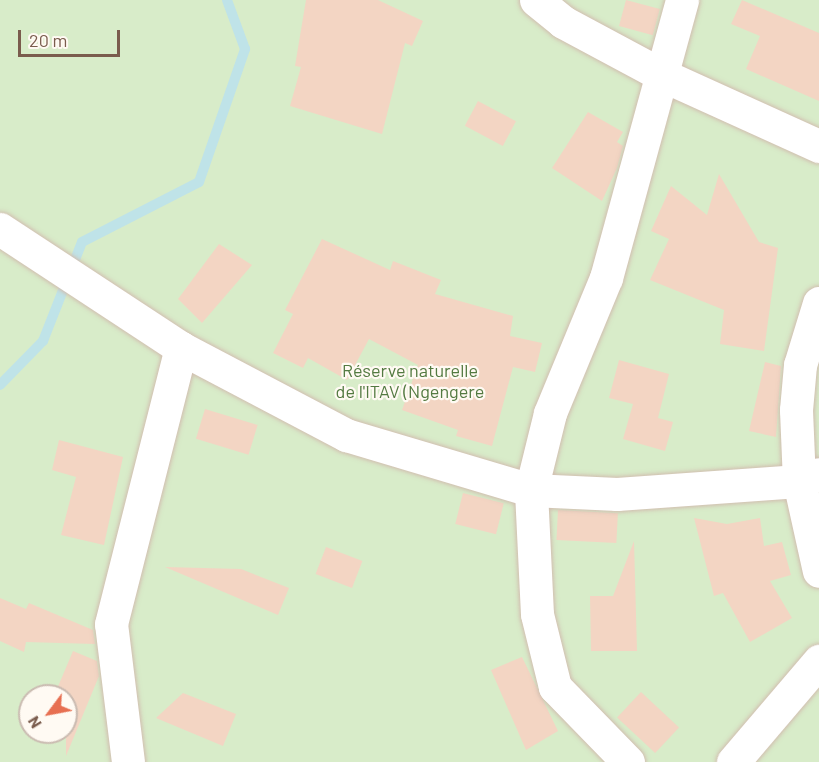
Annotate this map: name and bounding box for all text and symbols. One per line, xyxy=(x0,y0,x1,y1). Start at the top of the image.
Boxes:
scale bar xyxy=(21,18,123,56)
text: 20 m xyxy=(29,29,67,51)
park label: Réserve naturelle de l'ITAV (Ngengere xyxy=(336,360,484,403)
north arrow xyxy=(18,684,78,744)
text: N xyxy=(23,713,45,732)

